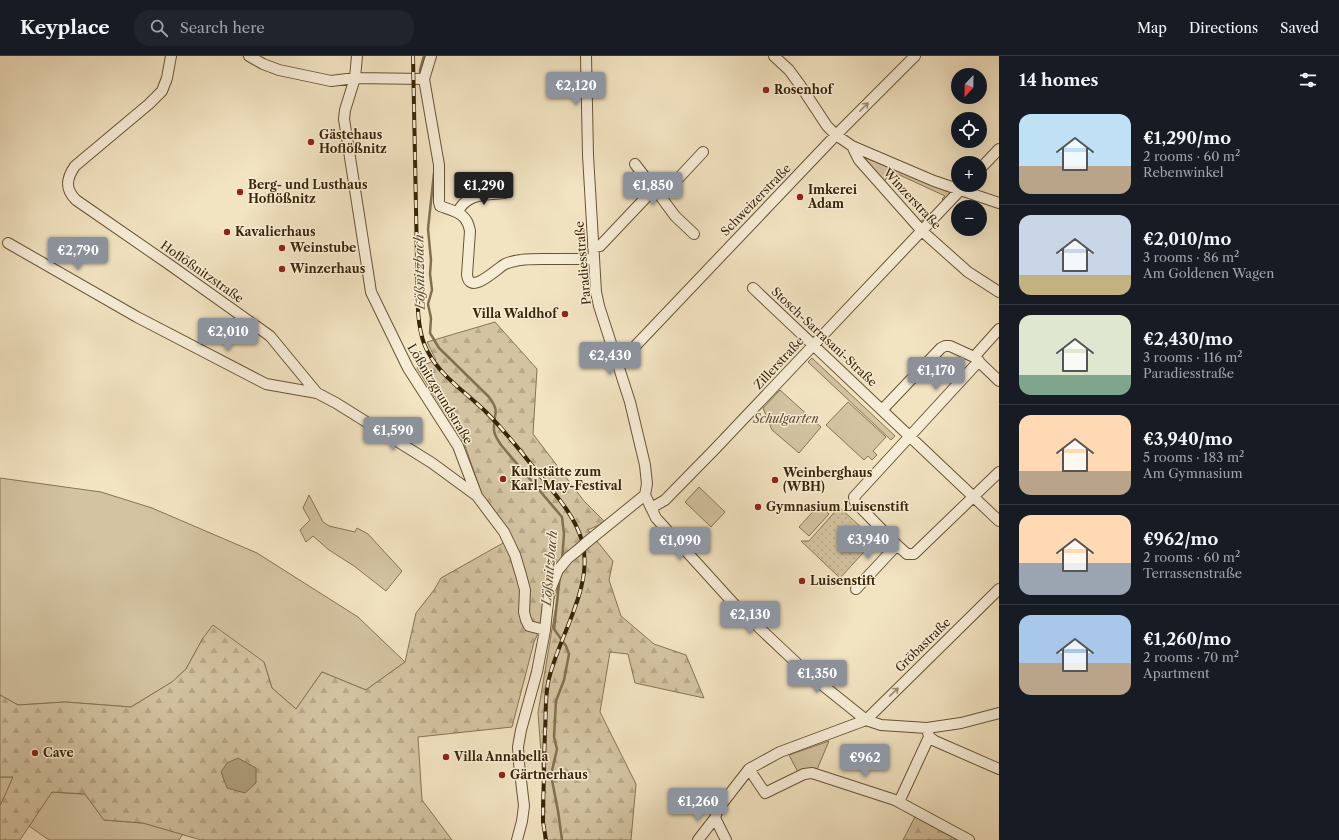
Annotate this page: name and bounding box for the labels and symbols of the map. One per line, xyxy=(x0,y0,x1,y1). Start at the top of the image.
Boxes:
north arrow xyxy=(951,68,987,104)
pin: €2,120 xyxy=(543,72,609,106)
place label: Rosenhof xyxy=(774,82,835,97)
marker: Rosenhof xyxy=(761,85,771,95)
one-way arrow xyxy=(859,102,869,112)
place label: Gästehaus Hoflößnitz xyxy=(319,127,387,156)
marker: Gästehaus Hoflößnitz xyxy=(306,137,316,147)
street label: Schweizerstraße xyxy=(717,160,794,239)
street label: Winzerstraße xyxy=(880,164,945,233)
pin: €1,290 xyxy=(451,172,517,206)
pin: €1,850 xyxy=(620,172,686,206)
place label: Berg- und Lusthaus Hoflößnitz xyxy=(248,177,368,206)
place label: Imkerei Adam xyxy=(807,182,858,211)
marker: Berg- und Lusthaus Hoflößnitz xyxy=(235,187,245,197)
marker: Imkerei Adam xyxy=(795,192,805,202)
street label: Paradiesstraße xyxy=(571,220,594,306)
place label: Kavalierhaus xyxy=(235,224,316,239)
marker: Kavalierhaus xyxy=(222,227,232,237)
water label: Lößnitzbach xyxy=(410,234,428,311)
pin: €2,790 xyxy=(45,237,111,271)
street label: Hoflößnitzstraße xyxy=(158,237,247,306)
place label: Weinstube xyxy=(289,240,356,255)
marker: Weinstube xyxy=(277,243,287,253)
place label: Winzerhaus xyxy=(289,261,366,276)
marker: Winzerhaus xyxy=(277,264,287,274)
street label: Stosch-Sarrasani-Straße xyxy=(768,284,881,390)
place label: Villa Waldhof xyxy=(471,306,559,321)
marker: Villa Waldhof xyxy=(560,309,570,319)
pin: €2,010 xyxy=(195,318,261,352)
street label: Zillerstraße xyxy=(750,333,807,392)
street label: Lößnitzgrundstraße xyxy=(405,341,476,447)
pin: €2,430 xyxy=(577,342,643,376)
pin: €1,170 xyxy=(903,357,969,391)
park label: Schulgarten xyxy=(752,411,819,426)
pin: €1,590 xyxy=(360,417,426,451)
place label: Kultstätte zum Karl-May-Festival xyxy=(511,464,622,493)
place label: Weinberghaus (WBH) xyxy=(782,465,873,494)
marker: Kultstätte zum Karl-May-Festival xyxy=(498,474,508,484)
marker: Weinberghaus (WBH) xyxy=(770,475,780,485)
place label: Gymnasium Luisenstift xyxy=(766,499,909,514)
marker: Gymnasium Luisenstift xyxy=(753,502,763,512)
pin: €3,940 xyxy=(835,526,901,560)
pin: €1,090 xyxy=(647,527,713,561)
water label: Lößnitzbach xyxy=(538,530,560,607)
place label: Luisenstift xyxy=(810,573,876,588)
marker: Luisenstift xyxy=(797,576,807,586)
pin: €2,130 xyxy=(717,601,783,635)
street label: Gröbastraße xyxy=(892,614,954,675)
pin: €1,350 xyxy=(784,660,850,694)
one-way arrow xyxy=(889,687,899,697)
pin: €962 xyxy=(841,744,889,778)
place label: Cave xyxy=(43,745,74,760)
marker: Cave xyxy=(30,748,40,758)
place label: Villa Annabella xyxy=(453,749,549,764)
marker: Villa Annabella xyxy=(441,752,451,762)
place label: Gärtnerhaus xyxy=(510,767,588,782)
marker: Gärtnerhaus xyxy=(497,770,507,780)
pin: €1,260 xyxy=(665,788,731,822)

